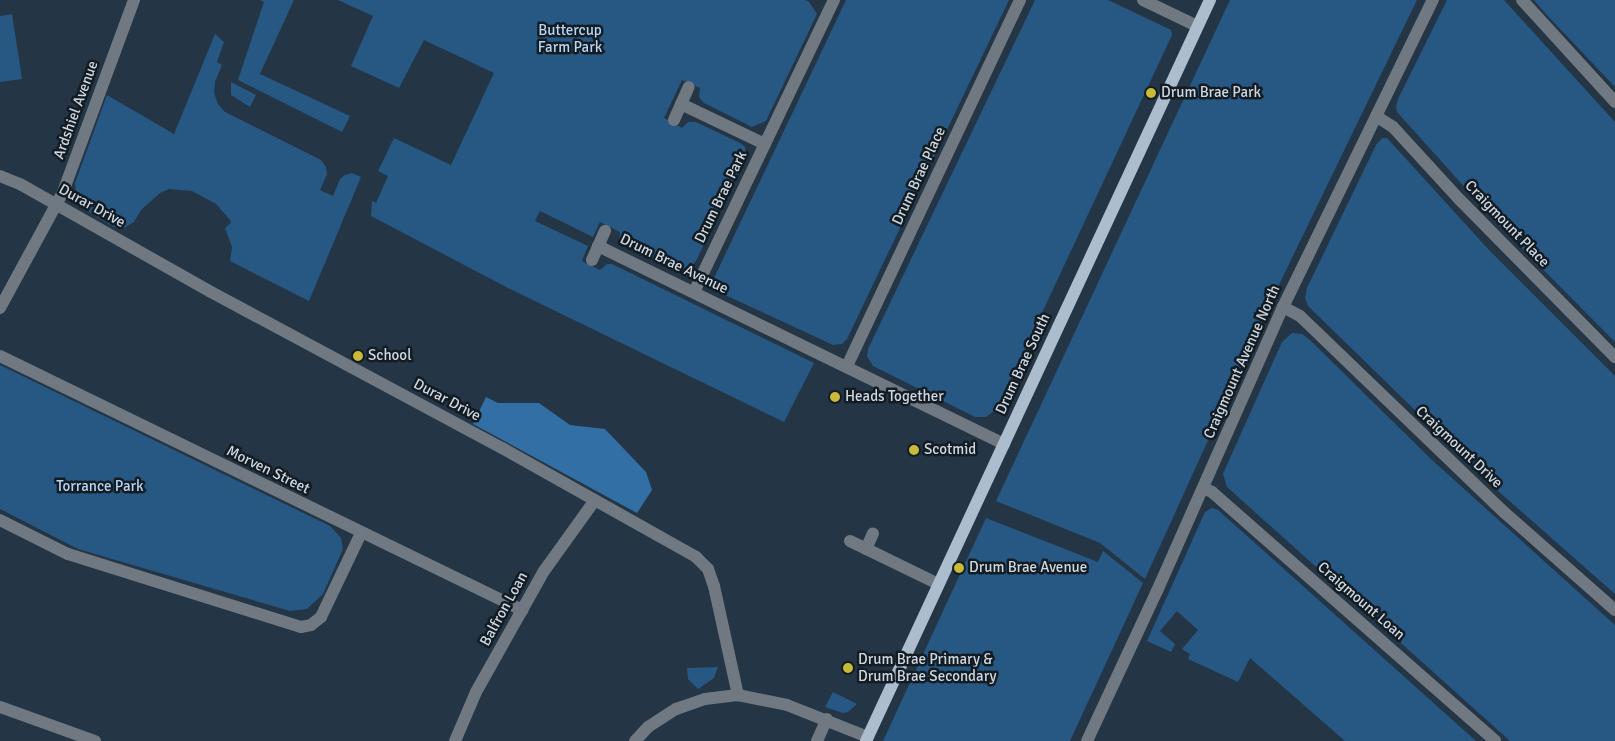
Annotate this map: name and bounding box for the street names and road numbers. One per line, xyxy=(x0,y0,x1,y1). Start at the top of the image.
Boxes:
street label: Ardshiel Avenue xyxy=(50,58,102,162)
street label: Drum Brae Place xyxy=(888,124,950,228)
street label: Drum Brae Park xyxy=(691,148,751,246)
street label: Craigmount Place xyxy=(1461,177,1553,271)
street label: Durar Drive xyxy=(56,180,128,232)
street label: Drum Brae Avenue xyxy=(617,230,731,298)
street label: Craigmount Avenue North xyxy=(1200,282,1284,442)
street label: Drum Brae South xyxy=(992,311,1054,417)
street label: Durar Drive xyxy=(410,375,484,425)
street label: Craigmount Drive xyxy=(1412,402,1506,492)
street label: Morven Street xyxy=(223,442,313,498)
street label: Craigmount Loan xyxy=(1314,558,1408,644)
street label: Balfron Loan xyxy=(476,569,532,649)

